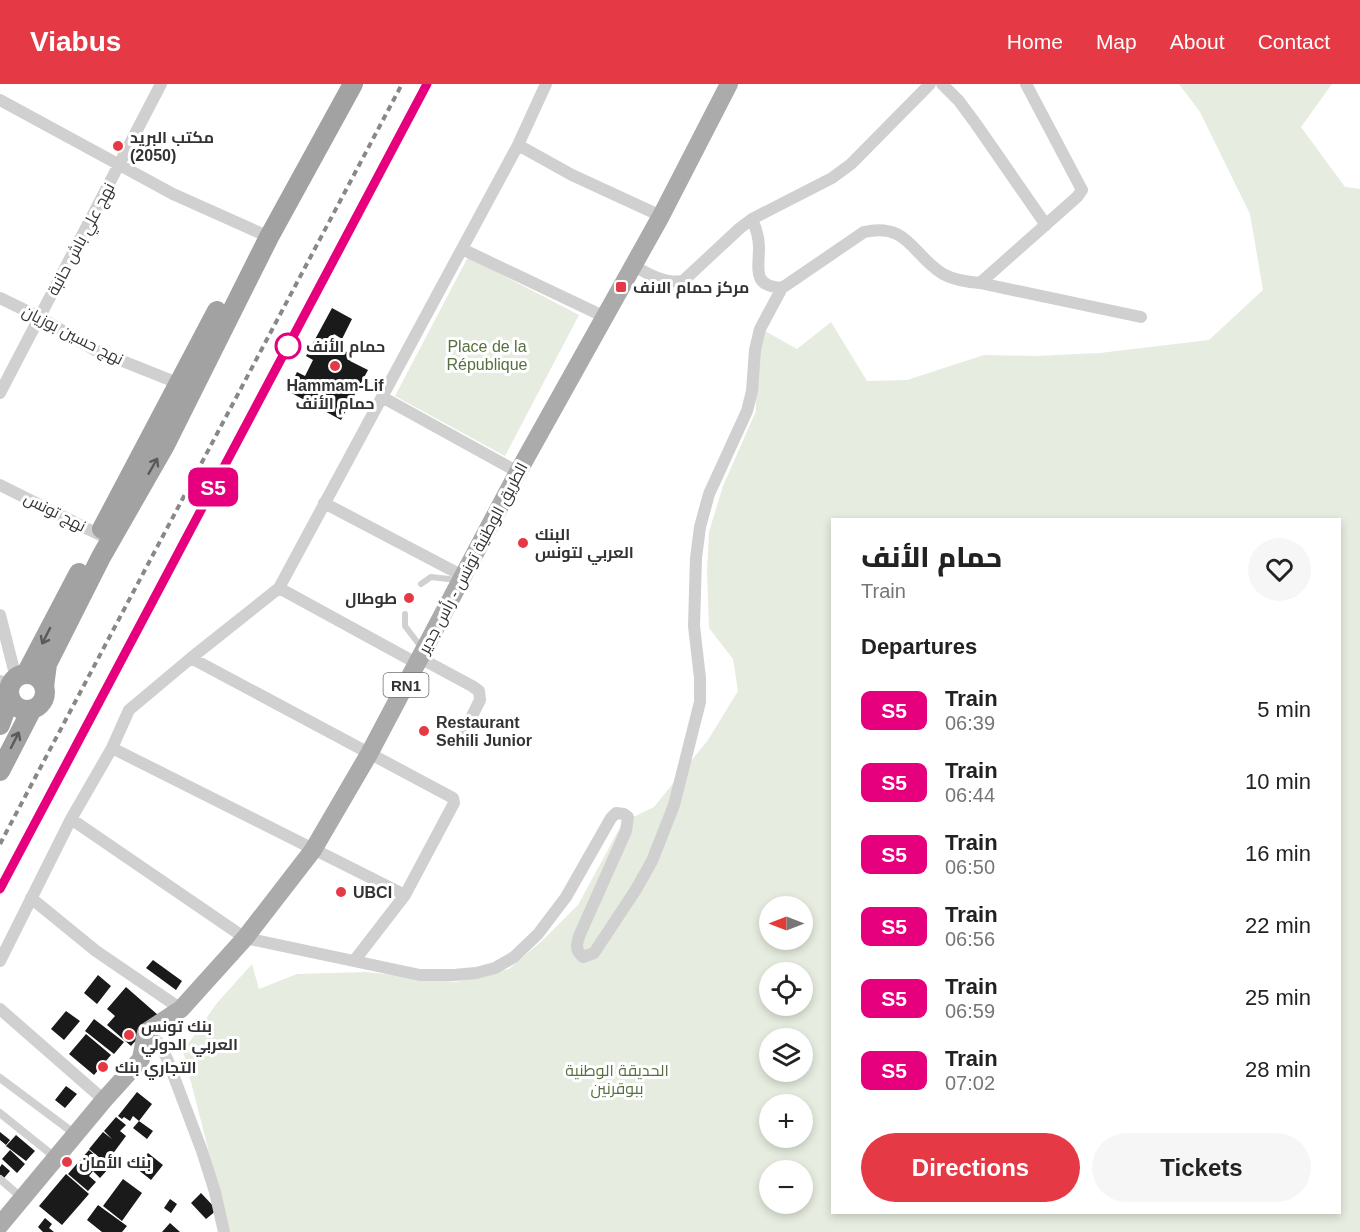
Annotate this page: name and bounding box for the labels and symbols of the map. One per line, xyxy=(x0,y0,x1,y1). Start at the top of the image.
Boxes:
place label: مكتب البريد (2050) xyxy=(130,129,214,164)
marker: مكتب البريد (2050) xyxy=(111,139,125,153)
street label: نهج علي باش حانبة xyxy=(44,180,122,300)
place label: مركز حمام الانف xyxy=(633,279,749,299)
marker: مركز حمام الانف xyxy=(614,280,628,294)
street label: نهج حسين بوزيان xyxy=(18,302,126,370)
marker: حمام الأنف xyxy=(275,333,301,359)
place label: حمام الأنف xyxy=(306,338,385,358)
park label: Place de la République xyxy=(447,338,528,373)
marker: Hammam-Lif حمام الأنف xyxy=(328,359,342,373)
place label: Hammam-Lif حمام الأنف xyxy=(287,377,384,415)
one-way arrow xyxy=(147,458,159,475)
street label: الطريق الوطنية تونس - رأس جدير xyxy=(414,459,532,658)
line badge: S5 xyxy=(186,468,240,506)
street label: نهج تونس xyxy=(20,489,89,537)
place label: البنك العربي لتونس xyxy=(535,526,634,565)
marker: البنك العربي لتونس xyxy=(516,536,530,550)
place label: طوطال xyxy=(345,590,397,608)
marker: طوطال xyxy=(402,591,416,605)
one-way arrow xyxy=(40,627,52,644)
road number: RN1 xyxy=(384,673,428,697)
place label: Restaurant Sehili Junior xyxy=(436,714,532,749)
marker: Restaurant Sehili Junior xyxy=(417,724,431,738)
one-way arrow xyxy=(10,731,22,749)
place label: UBCI xyxy=(353,884,392,901)
marker: UBCI xyxy=(334,885,348,899)
north arrow xyxy=(759,896,813,950)
place label: بنك تونس العربي الدولي xyxy=(141,1018,238,1057)
marker: بنك تونس العربي الدولي xyxy=(122,1028,136,1042)
place label: التجاري بنك xyxy=(115,1059,197,1080)
marker: التجاري بنك xyxy=(96,1060,110,1074)
park label: الحديقة الوطنية ببوقرنين xyxy=(565,1062,669,1099)
place label: بنك الأمان xyxy=(79,1154,151,1172)
marker: بنك الأمان xyxy=(60,1155,74,1169)

